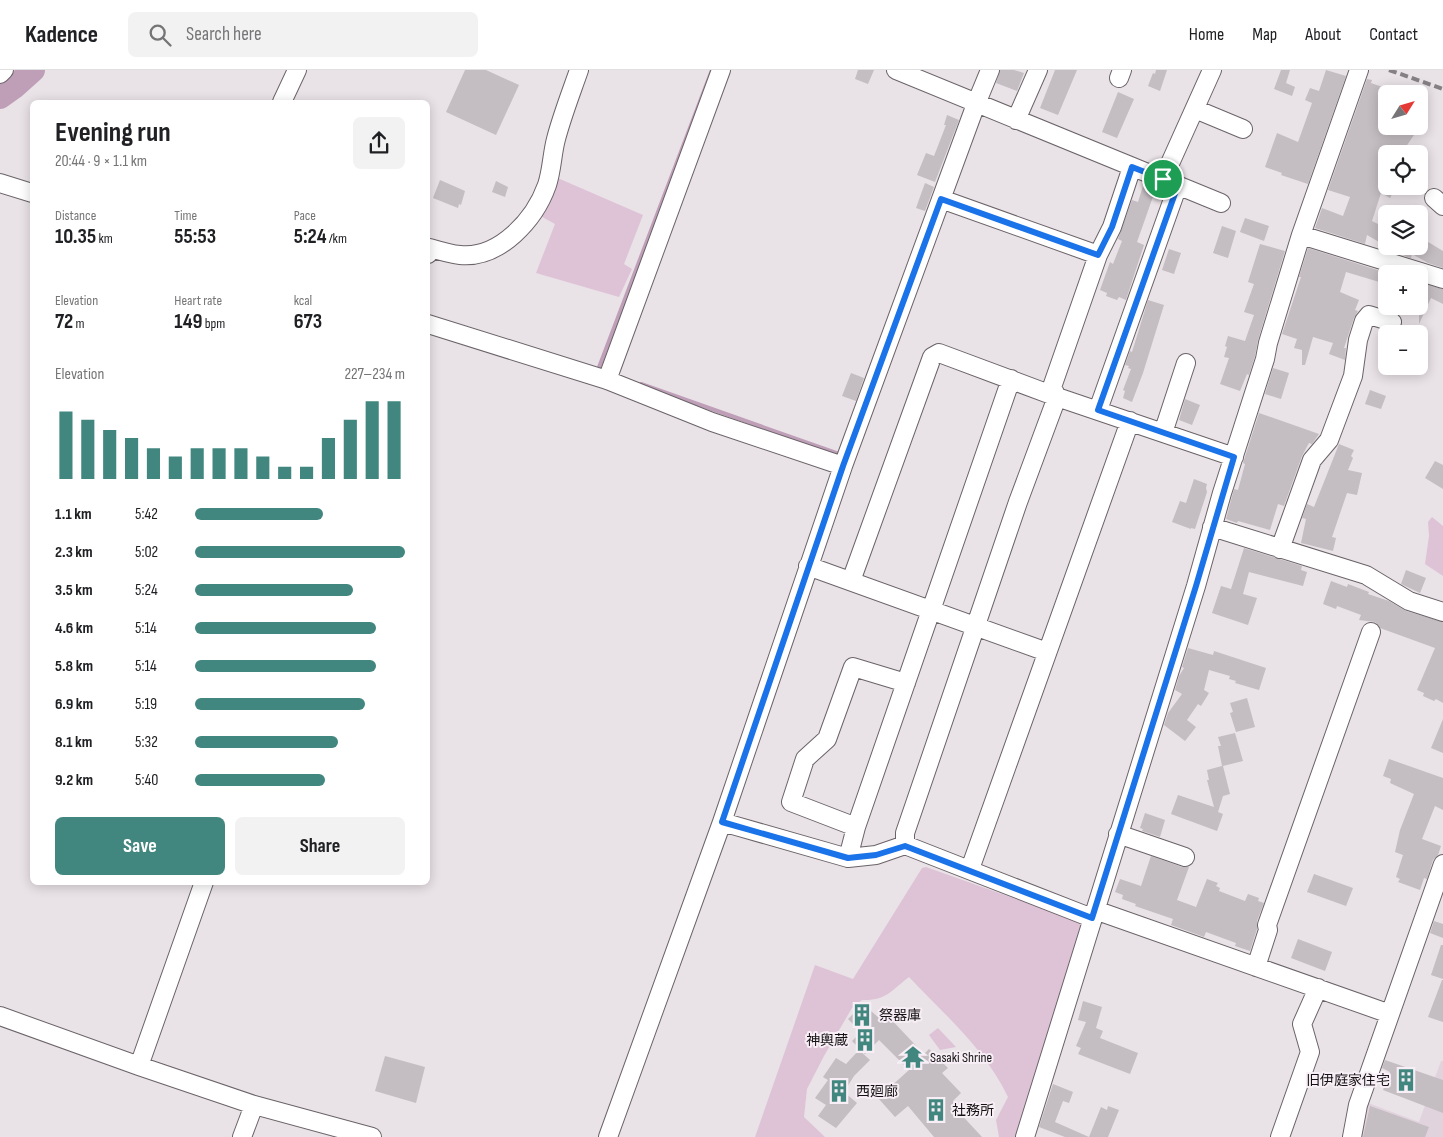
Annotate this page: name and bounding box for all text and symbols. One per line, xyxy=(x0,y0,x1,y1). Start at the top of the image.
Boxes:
search box xyxy=(128,12,478,57)
text: Kadence xyxy=(25,20,98,49)
icon: search xyxy=(146,21,174,49)
text: Search here xyxy=(186,23,262,46)
text: Home xyxy=(1189,24,1224,45)
text: Map xyxy=(1252,24,1277,45)
text: About xyxy=(1305,24,1341,45)
text: Contact xyxy=(1369,24,1418,45)
north arrow xyxy=(1378,85,1428,135)
map controls xyxy=(1378,85,1428,375)
text: Evening run xyxy=(55,116,171,149)
button: share xyxy=(353,117,405,169)
button: locate xyxy=(1378,145,1428,195)
text: 20:44 · 9 × 1.1 km xyxy=(55,152,147,171)
pin xyxy=(1142,158,1184,200)
icon: arrive xyxy=(1149,165,1177,193)
button: layers xyxy=(1378,205,1428,255)
text: Distance xyxy=(55,207,96,224)
text: Time xyxy=(174,207,197,224)
text: Pace xyxy=(294,207,316,224)
text: 10.35 xyxy=(55,224,96,249)
text: 55:53 xyxy=(174,224,216,249)
text: 5:24 xyxy=(294,224,326,249)
text: km xyxy=(96,230,113,247)
text: /km xyxy=(326,230,347,247)
button: + xyxy=(1378,265,1428,315)
text: Elevation xyxy=(55,292,98,309)
text: Heart rate xyxy=(174,292,222,309)
text: kcal xyxy=(294,292,312,309)
text: 72 xyxy=(55,309,73,334)
text: 149 xyxy=(174,309,202,334)
text: 673 xyxy=(294,309,322,334)
text: m xyxy=(73,315,85,332)
text: bpm xyxy=(202,315,225,332)
button: − xyxy=(1378,325,1428,375)
text: Elevation xyxy=(55,365,104,384)
text: 227–234 m xyxy=(344,365,405,384)
text: 1.1 km xyxy=(55,505,92,524)
text: 5:42 xyxy=(135,505,158,524)
text: 2.3 km xyxy=(55,543,93,562)
text: 5:02 xyxy=(135,543,158,562)
text: 3.5 km xyxy=(55,581,93,600)
text: 5:24 xyxy=(135,581,158,600)
text: 4.6 km xyxy=(55,619,93,638)
text: 5:14 xyxy=(135,619,157,638)
text: 5.8 km xyxy=(55,657,93,676)
text: 5:14 xyxy=(135,657,157,676)
text: 6.9 km xyxy=(55,695,93,714)
text: 5:19 xyxy=(135,695,157,714)
text: 8.1 km xyxy=(55,733,92,752)
text: 5:32 xyxy=(135,733,158,752)
text: 9.2 km xyxy=(55,771,93,790)
text: 5:40 xyxy=(135,771,158,790)
button: Save xyxy=(55,817,225,875)
button: Share xyxy=(235,817,405,875)
building icon: 祭器庫 xyxy=(849,1002,875,1028)
place label: 祭器庫 xyxy=(879,1007,921,1024)
building icon: 神輿蔵 xyxy=(852,1027,878,1053)
place label: 神輿蔵 xyxy=(806,1032,848,1049)
temple icon: Sasaki Shrine xyxy=(900,1044,926,1070)
place label: Sasaki Shrine xyxy=(930,1049,992,1066)
building icon: 旧伊庭家住宅 xyxy=(1393,1067,1419,1093)
place label: 旧伊庭家住宅 xyxy=(1306,1072,1390,1089)
building icon: 西廻廊 xyxy=(826,1078,852,1104)
place label: 西廻廊 xyxy=(856,1083,898,1100)
building icon: 社務所 xyxy=(923,1097,949,1123)
place label: 社務所 xyxy=(952,1102,994,1119)

